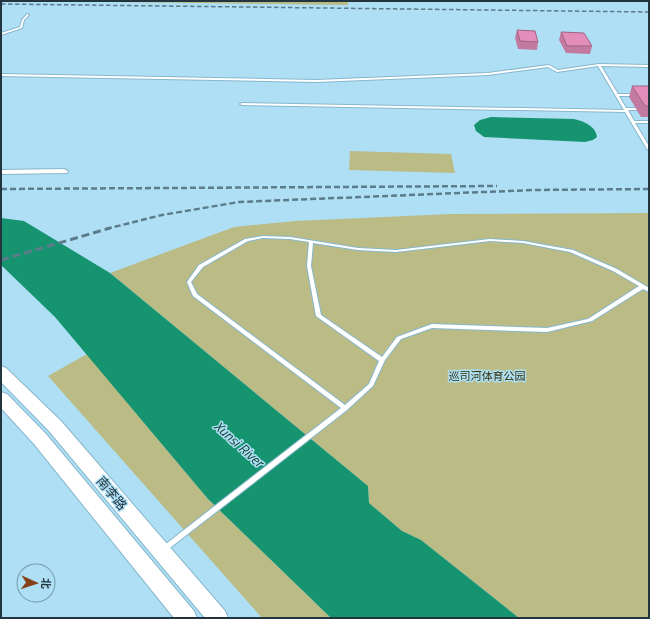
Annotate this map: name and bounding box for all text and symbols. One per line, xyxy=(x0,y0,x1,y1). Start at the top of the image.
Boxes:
park label: 巡司河体育公园 xyxy=(449,368,526,384)
water label: Xunsi River xyxy=(210,416,270,473)
street label: 南李路 xyxy=(92,472,132,514)
north arrow xyxy=(16,563,56,603)
text: 北 xyxy=(38,578,54,589)

